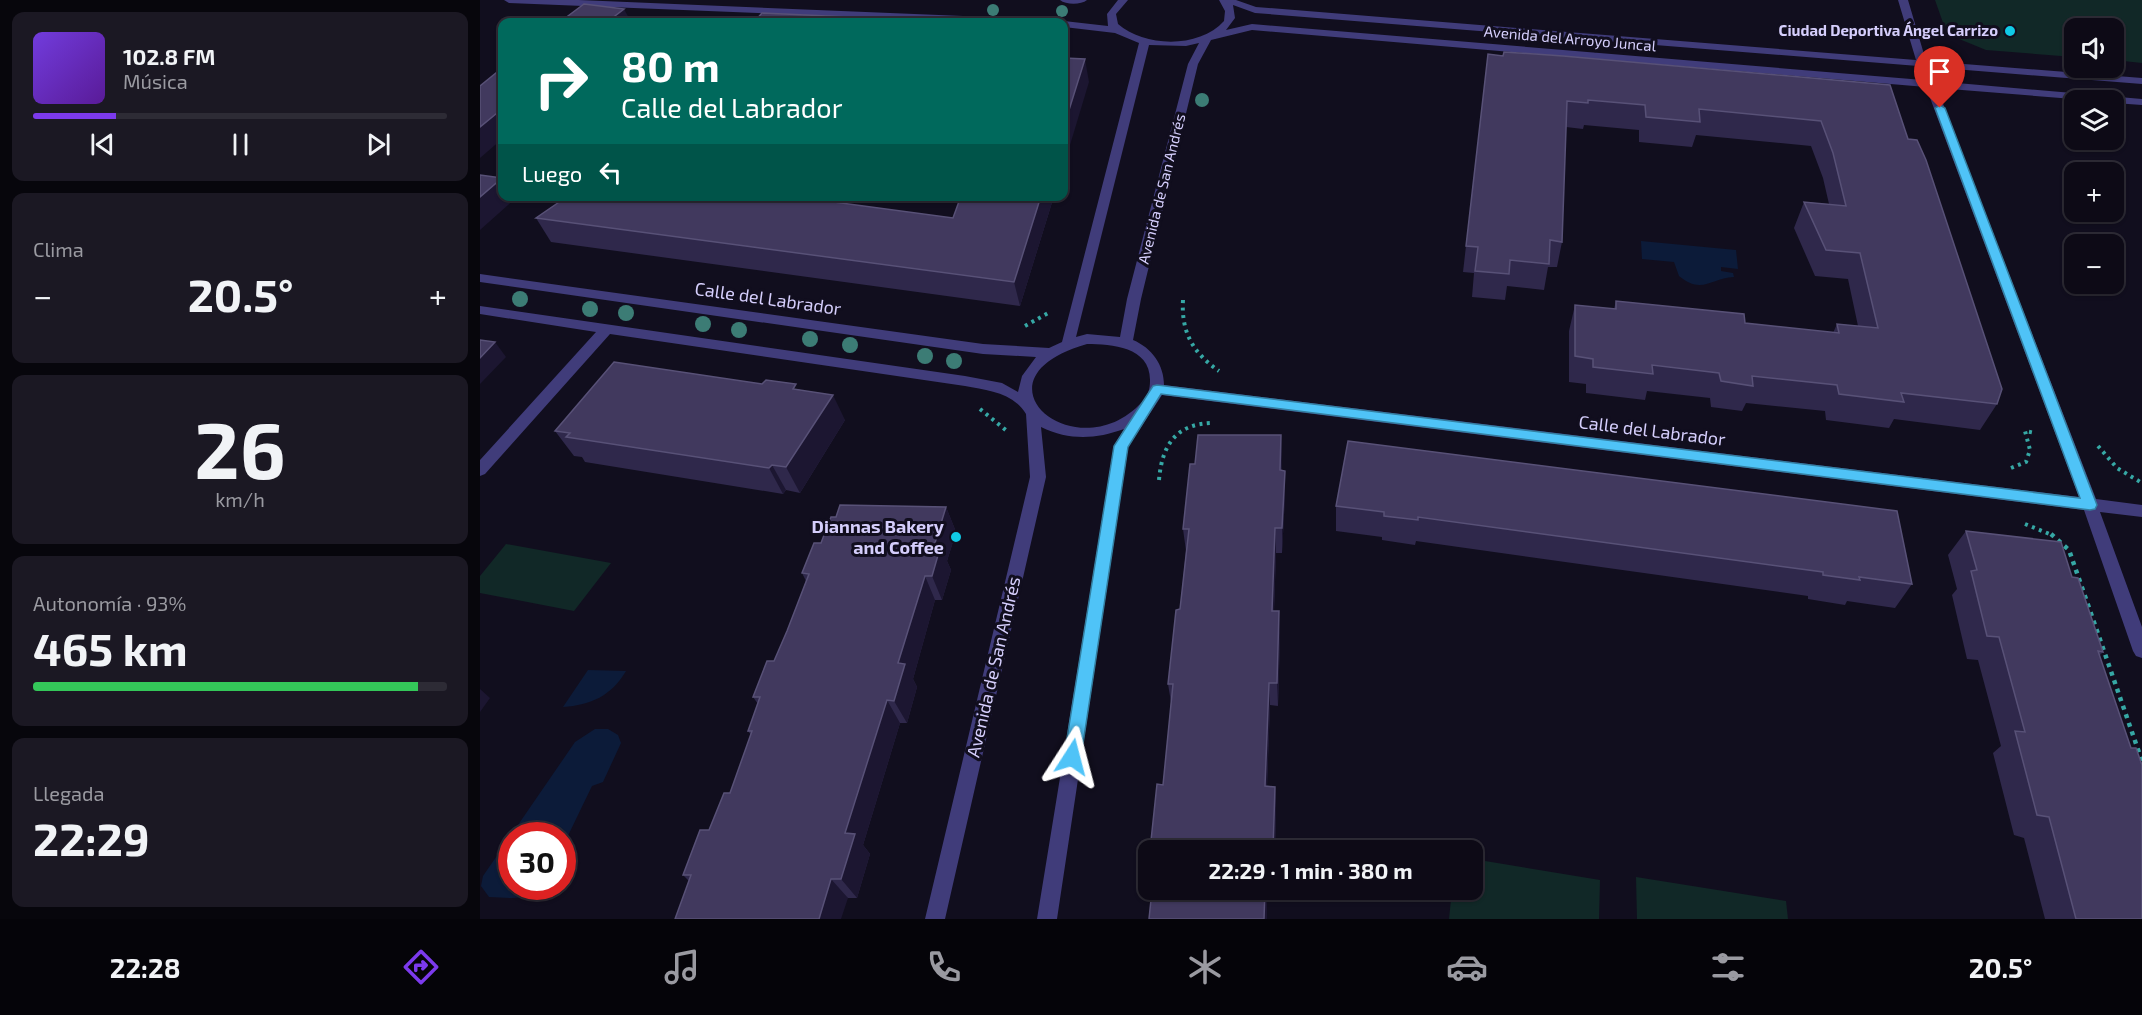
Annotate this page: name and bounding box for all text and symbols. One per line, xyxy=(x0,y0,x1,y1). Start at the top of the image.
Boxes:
map controls xyxy=(2064,18,2124,294)
button: sound xyxy=(2064,18,2124,78)
place label: Ciudad Deportiva Ángel Carrizo xyxy=(1779,21,1998,39)
street label: Avenida del Arroyo Juncal xyxy=(1483,22,1657,55)
marker: Ciudad Deportiva Ángel Carrizo xyxy=(2003,24,2017,38)
text: 80 m xyxy=(621,40,720,90)
icon: right xyxy=(522,42,600,120)
text: 102.8 FM xyxy=(123,43,215,69)
pin xyxy=(1914,46,1965,108)
icon: arrive xyxy=(1923,55,1956,88)
text: Música xyxy=(123,69,188,93)
button: layers xyxy=(2064,90,2124,150)
text: Calle del Labrador xyxy=(621,91,842,123)
street label: Avenida de San Andrés xyxy=(1134,112,1188,266)
icon: previous xyxy=(86,128,119,161)
icon: pause xyxy=(224,128,257,161)
icon: next xyxy=(362,128,395,161)
icon: left xyxy=(594,156,627,189)
text: Luego xyxy=(522,160,582,186)
button: + xyxy=(2064,162,2124,222)
button: − xyxy=(2064,234,2124,294)
text: Clima xyxy=(33,237,84,261)
text: 20.5° xyxy=(188,267,293,321)
text: − xyxy=(33,275,52,315)
text: + xyxy=(429,275,447,315)
street label: Calle del Labrador xyxy=(693,277,843,319)
text: 26 xyxy=(194,401,286,495)
street label: Calle del Labrador xyxy=(1578,410,1727,450)
text: km/h xyxy=(215,487,265,511)
place label: Diannas Bakery and Coffee xyxy=(812,515,945,558)
marker: Diannas Bakery and Coffee xyxy=(949,530,963,544)
street label: Avenida de San Andrés xyxy=(962,574,1025,759)
text: Autonomía · 93% xyxy=(33,591,186,615)
text: 465 km xyxy=(33,621,188,675)
position arrow xyxy=(1040,725,1104,789)
text: Llegada xyxy=(33,781,104,805)
text: 22:29 xyxy=(33,811,150,865)
speed limit sign: 30 xyxy=(498,822,576,900)
text: 22:29 · 1 min · 380 m xyxy=(1208,857,1413,883)
icon: directions xyxy=(400,946,442,988)
icon: music xyxy=(661,946,703,988)
icon: phone xyxy=(923,946,965,988)
icon: climate xyxy=(1184,946,1226,988)
icon: car xyxy=(1446,946,1488,988)
icon: filters xyxy=(1707,946,1749,988)
text: 22:28 xyxy=(110,951,181,983)
text: 20.5° xyxy=(1969,951,2032,983)

